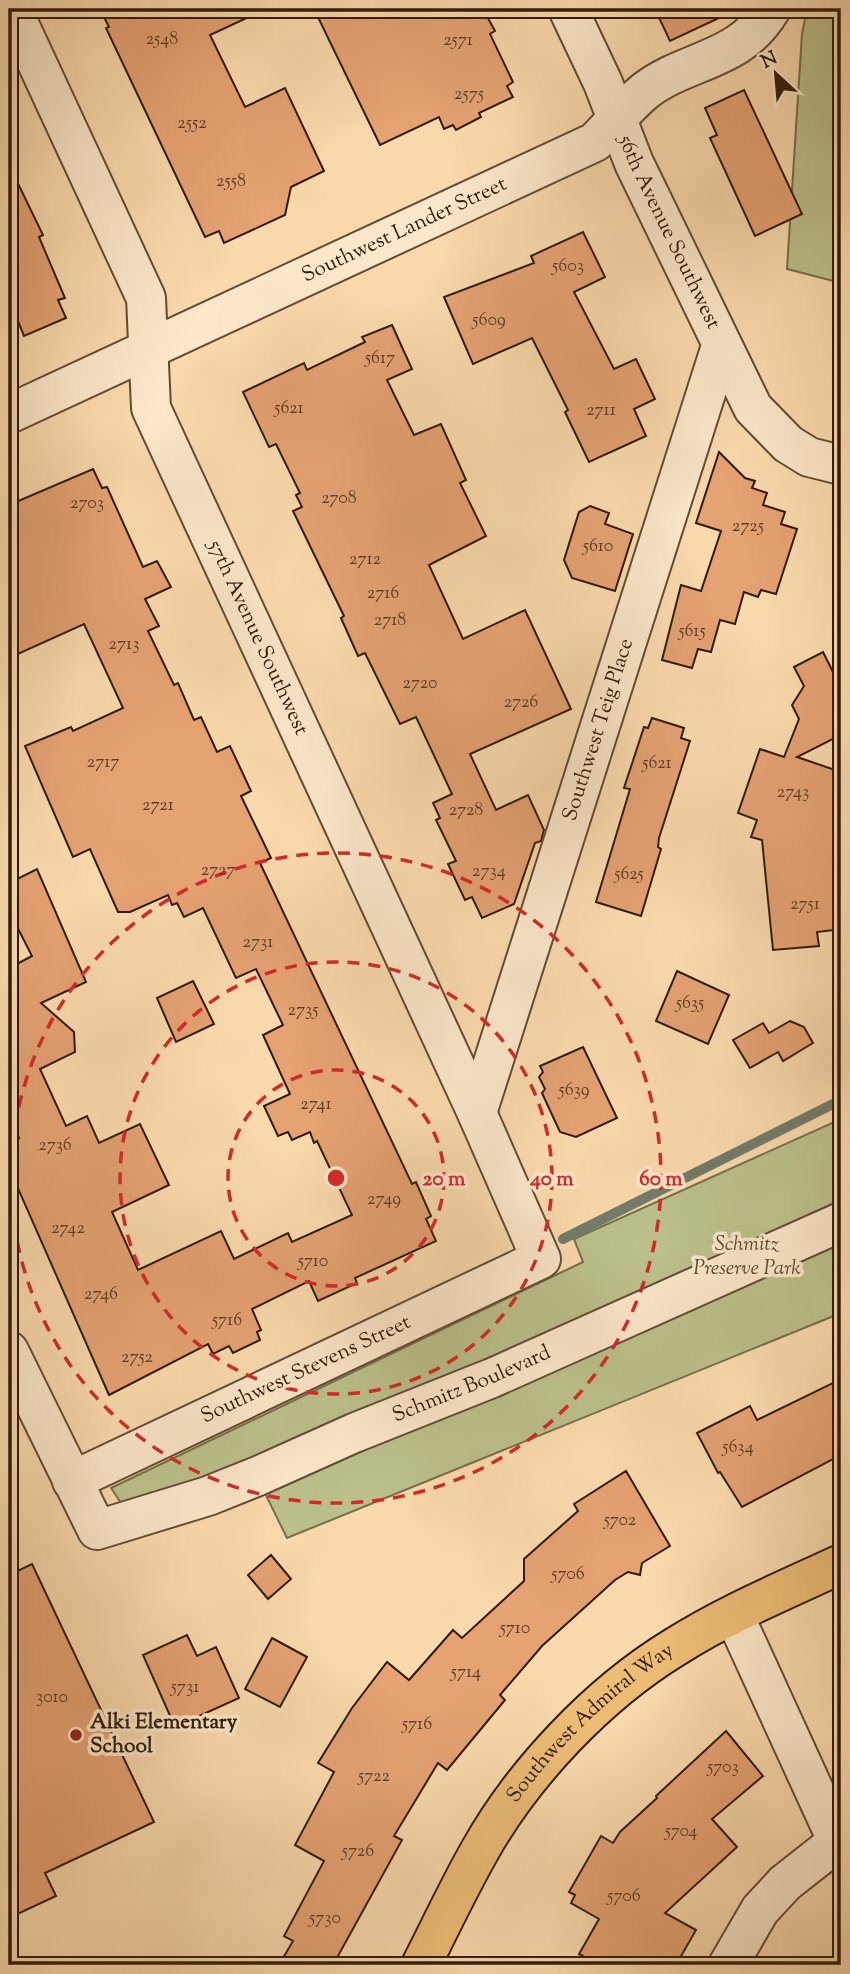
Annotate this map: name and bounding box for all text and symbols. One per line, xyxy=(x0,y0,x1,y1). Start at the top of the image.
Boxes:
house number: 2548 xyxy=(146,27,178,53)
house number: 2571 xyxy=(443,28,473,54)
north arrow xyxy=(742,38,812,108)
text: N xyxy=(757,46,782,76)
house number: 2575 xyxy=(454,82,484,108)
house number: 2552 xyxy=(177,111,207,137)
street label: 56th Avenue Southwest xyxy=(609,130,728,334)
house number: 2558 xyxy=(216,169,246,195)
street label: Southwest Lander Street xyxy=(297,170,512,291)
house number: 5603 xyxy=(551,254,584,280)
house number: 5609 xyxy=(471,308,506,334)
house number: 5617 xyxy=(364,346,395,372)
house number: 5621 xyxy=(273,396,304,422)
house number: 2711 xyxy=(586,398,616,424)
house number: 2708 xyxy=(321,486,357,512)
house number: 2703 xyxy=(70,491,104,517)
house number: 2725 xyxy=(732,514,764,540)
street label: 57th Avenue Southwest xyxy=(199,534,315,741)
house number: 5610 xyxy=(582,534,613,560)
house number: 2712 xyxy=(349,547,382,573)
house number: 2716 xyxy=(367,581,399,607)
house number: 2718 xyxy=(374,608,406,634)
house number: 5615 xyxy=(677,619,706,645)
house number: 2713 xyxy=(109,632,139,658)
street label: Southwest Teig Place xyxy=(556,635,642,825)
house number: 2720 xyxy=(402,671,438,697)
house number: 2726 xyxy=(504,690,538,716)
house number: 2717 xyxy=(87,750,119,776)
house number: 5621 xyxy=(641,751,672,777)
house number: 2743 xyxy=(777,780,809,806)
house number: 2721 xyxy=(142,793,174,819)
house number: 2728 xyxy=(449,798,483,824)
house number: 2727 xyxy=(201,858,235,884)
house number: 2734 xyxy=(472,859,506,885)
house number: 5625 xyxy=(613,862,644,888)
house number: 2751 xyxy=(790,892,820,918)
house number: 2731 xyxy=(243,930,273,956)
house number: 5635 xyxy=(675,991,704,1017)
house number: 2735 xyxy=(288,998,318,1024)
house number: 5639 xyxy=(558,1078,590,1104)
house number: 2741 xyxy=(300,1092,332,1118)
house number: 2736 xyxy=(38,1133,72,1159)
text: 20 m xyxy=(423,1165,466,1195)
text: 40 m xyxy=(529,1165,574,1195)
text: 60 m xyxy=(639,1165,683,1195)
centre of rings xyxy=(324,1166,348,1190)
house number: 2749 xyxy=(367,1187,401,1213)
house number: 2742 xyxy=(51,1216,85,1242)
park label: Schmitz Preserve Park xyxy=(693,1230,801,1284)
house number: 5710 xyxy=(297,1249,328,1275)
house number: 2746 xyxy=(84,1282,118,1308)
street label: Southwest Stevens Street xyxy=(196,1308,416,1432)
house number: 5716 xyxy=(211,1308,242,1334)
street label: Schmitz Boulevard xyxy=(388,1338,556,1431)
house number: 2752 xyxy=(121,1345,154,1371)
house number: 5634 xyxy=(721,1435,754,1461)
house number: 5702 xyxy=(603,1508,637,1534)
house number: 5706 xyxy=(550,1562,585,1588)
house number: 5710 xyxy=(499,1616,530,1642)
street label: Southwest Admiral Way xyxy=(500,1636,680,1809)
house number: 5714 xyxy=(450,1660,481,1686)
house number: 5731 xyxy=(170,1675,199,1701)
house number: 3010 xyxy=(36,1685,68,1711)
place label: Alki Elementary School xyxy=(90,1708,238,1762)
house number: 5716 xyxy=(401,1712,432,1738)
marker: Alki Elementary School xyxy=(68,1727,84,1743)
house number: 5703 xyxy=(706,1755,739,1781)
house number: 5722 xyxy=(357,1764,390,1790)
house number: 5704 xyxy=(664,1819,697,1845)
house number: 5726 xyxy=(341,1839,374,1865)
house number: 5706 xyxy=(606,1884,641,1910)
house number: 5730 xyxy=(308,1906,341,1932)

